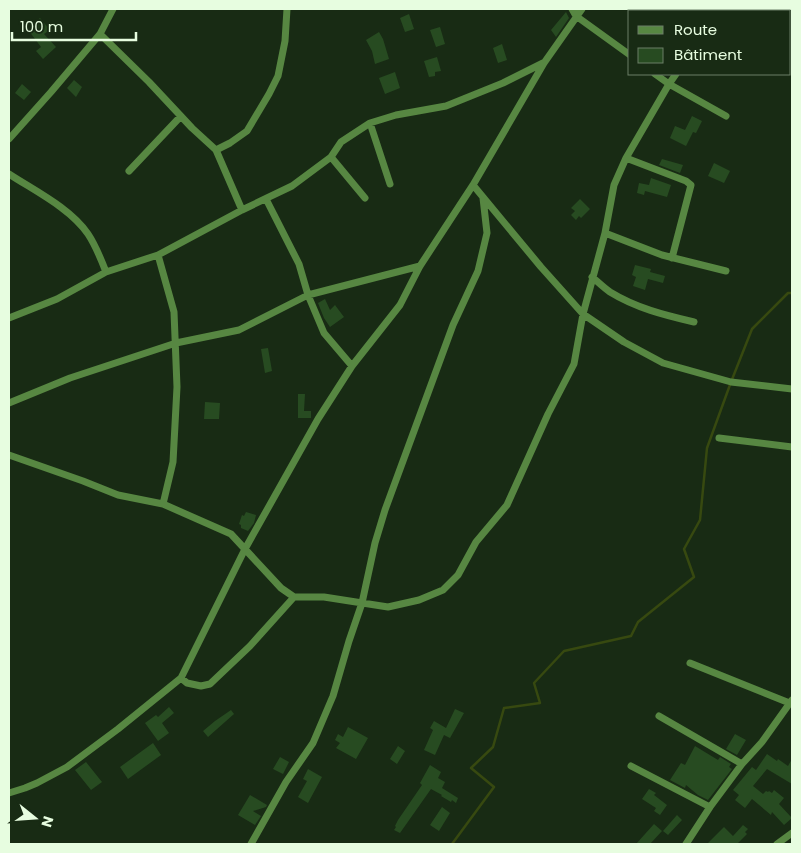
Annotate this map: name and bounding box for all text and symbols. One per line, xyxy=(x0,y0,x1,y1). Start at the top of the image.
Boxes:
scale bar xyxy=(12,10,136,42)
legend xyxy=(628,10,791,75)
text: 100 m xyxy=(20,16,63,37)
text: Route xyxy=(674,19,717,40)
text: Bâtiment xyxy=(674,44,742,65)
north arrow xyxy=(10,793,60,843)
text: N xyxy=(36,814,59,830)

